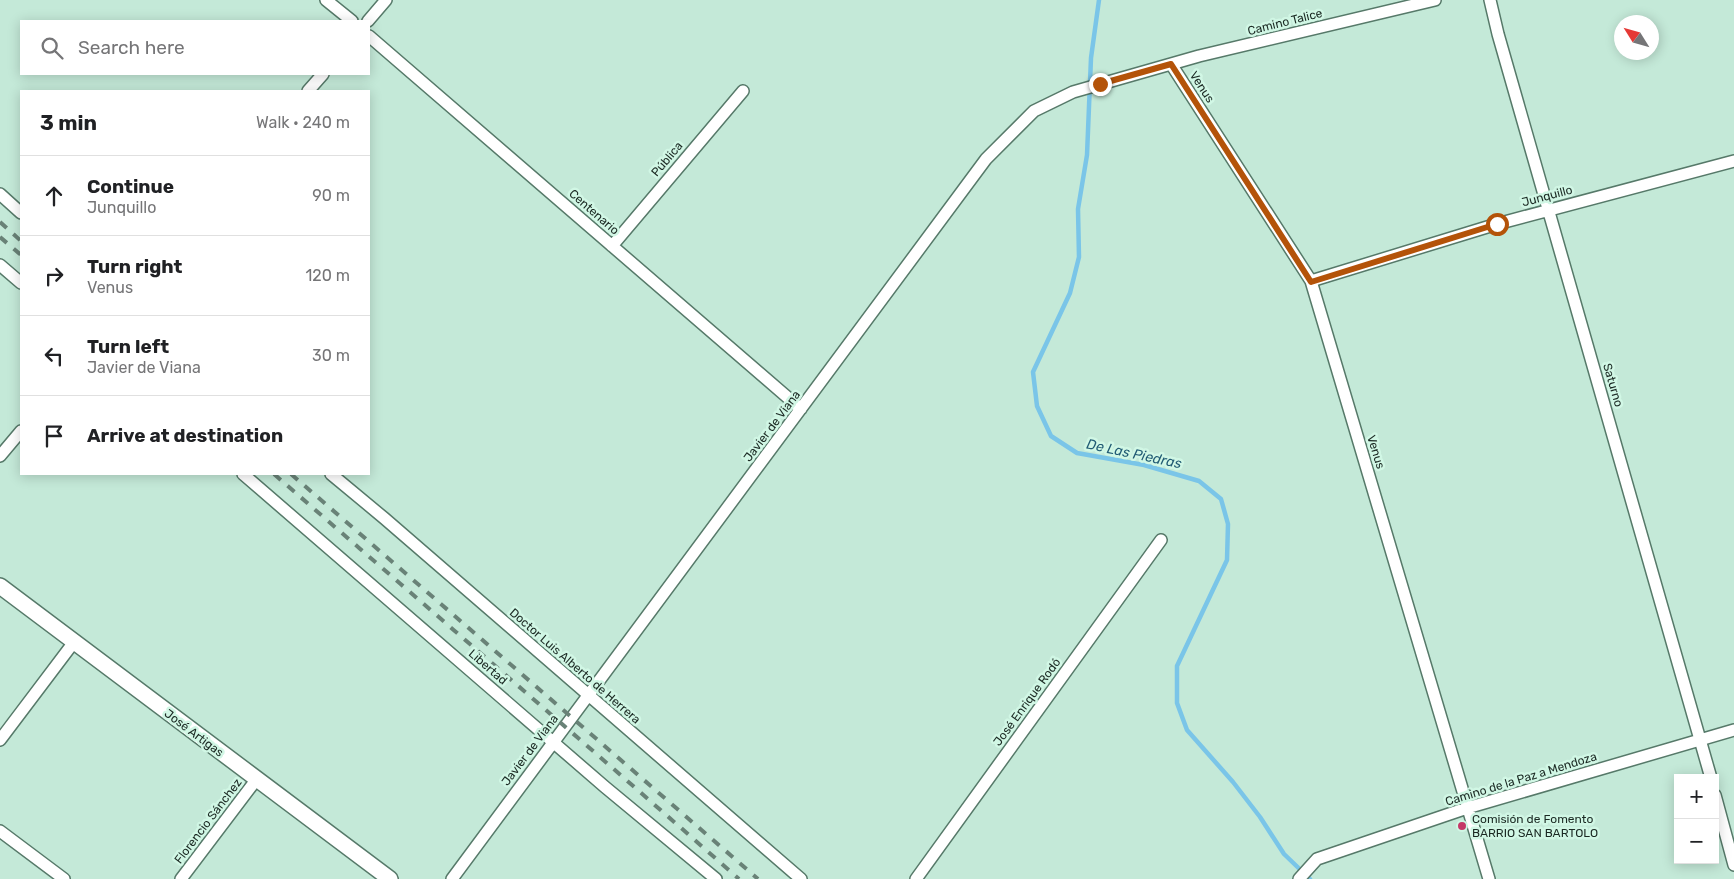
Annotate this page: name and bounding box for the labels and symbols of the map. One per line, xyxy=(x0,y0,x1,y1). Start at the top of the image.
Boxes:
street label: Camino Talice xyxy=(1246,6,1324,38)
north arrow xyxy=(1614,15,1659,60)
street label: Venus xyxy=(1187,69,1217,105)
route end xyxy=(1089,73,1112,96)
street label: Pública xyxy=(648,139,686,179)
street label: Junquillo xyxy=(1520,182,1574,209)
street label: Centenario xyxy=(566,187,622,238)
route start xyxy=(1486,213,1509,236)
street label: Saturno xyxy=(1600,362,1626,409)
street label: Javier de Viana xyxy=(741,388,803,464)
street label: Venus xyxy=(1364,433,1388,471)
water label: De Las Piedras xyxy=(1085,436,1183,472)
street label: Doctor Luis Alberto de Herrera xyxy=(507,605,643,727)
street label: Libertad xyxy=(466,646,510,688)
street label: José Enrique Rodó xyxy=(990,655,1064,749)
street label: José Artigas xyxy=(162,706,226,760)
street label: Javier de Viana xyxy=(499,712,561,788)
street label: Camino de la Paz a Mendoza xyxy=(1444,749,1598,809)
street label: Florencio Sánchez xyxy=(172,776,244,866)
place label: Comisión de Fomento BARRIO SAN BARTOLO xyxy=(1472,812,1598,840)
marker: Comisión de Fomento BARRIO SAN BARTOLO xyxy=(1456,820,1468,832)

